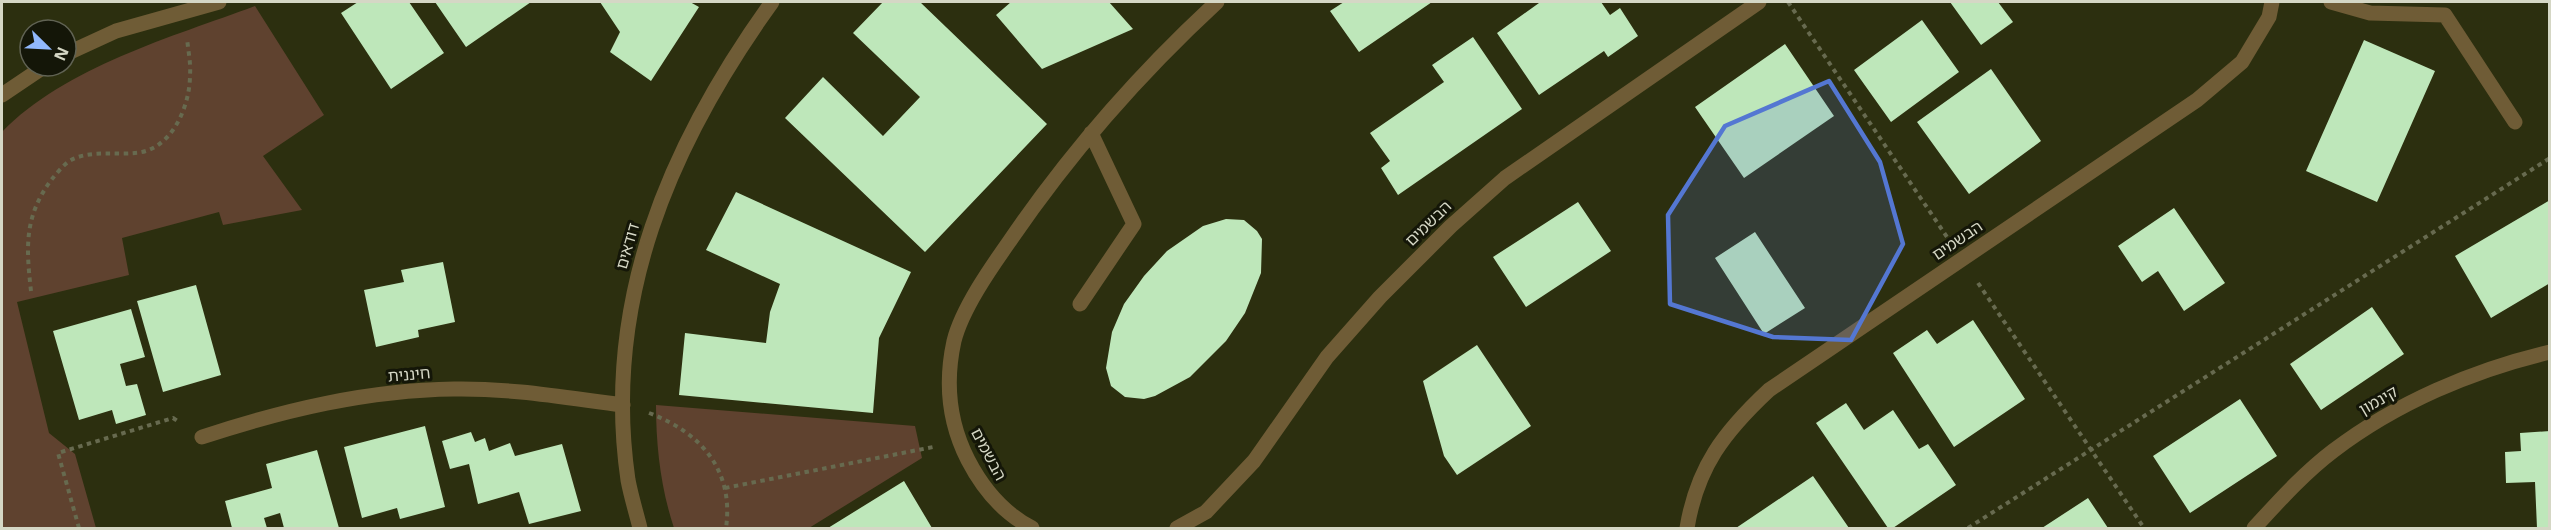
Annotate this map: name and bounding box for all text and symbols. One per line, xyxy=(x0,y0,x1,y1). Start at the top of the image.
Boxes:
north arrow xyxy=(18,18,78,78)
text: N xyxy=(49,44,74,64)
street label: הבשמים xyxy=(1400,195,1456,251)
street label: הבשמים xyxy=(1927,215,1987,265)
street label: דודאים xyxy=(610,220,644,272)
street label: חיננית xyxy=(387,361,431,387)
street label: קינמון xyxy=(2355,380,2401,420)
street label: הבשמים xyxy=(966,424,1012,484)

